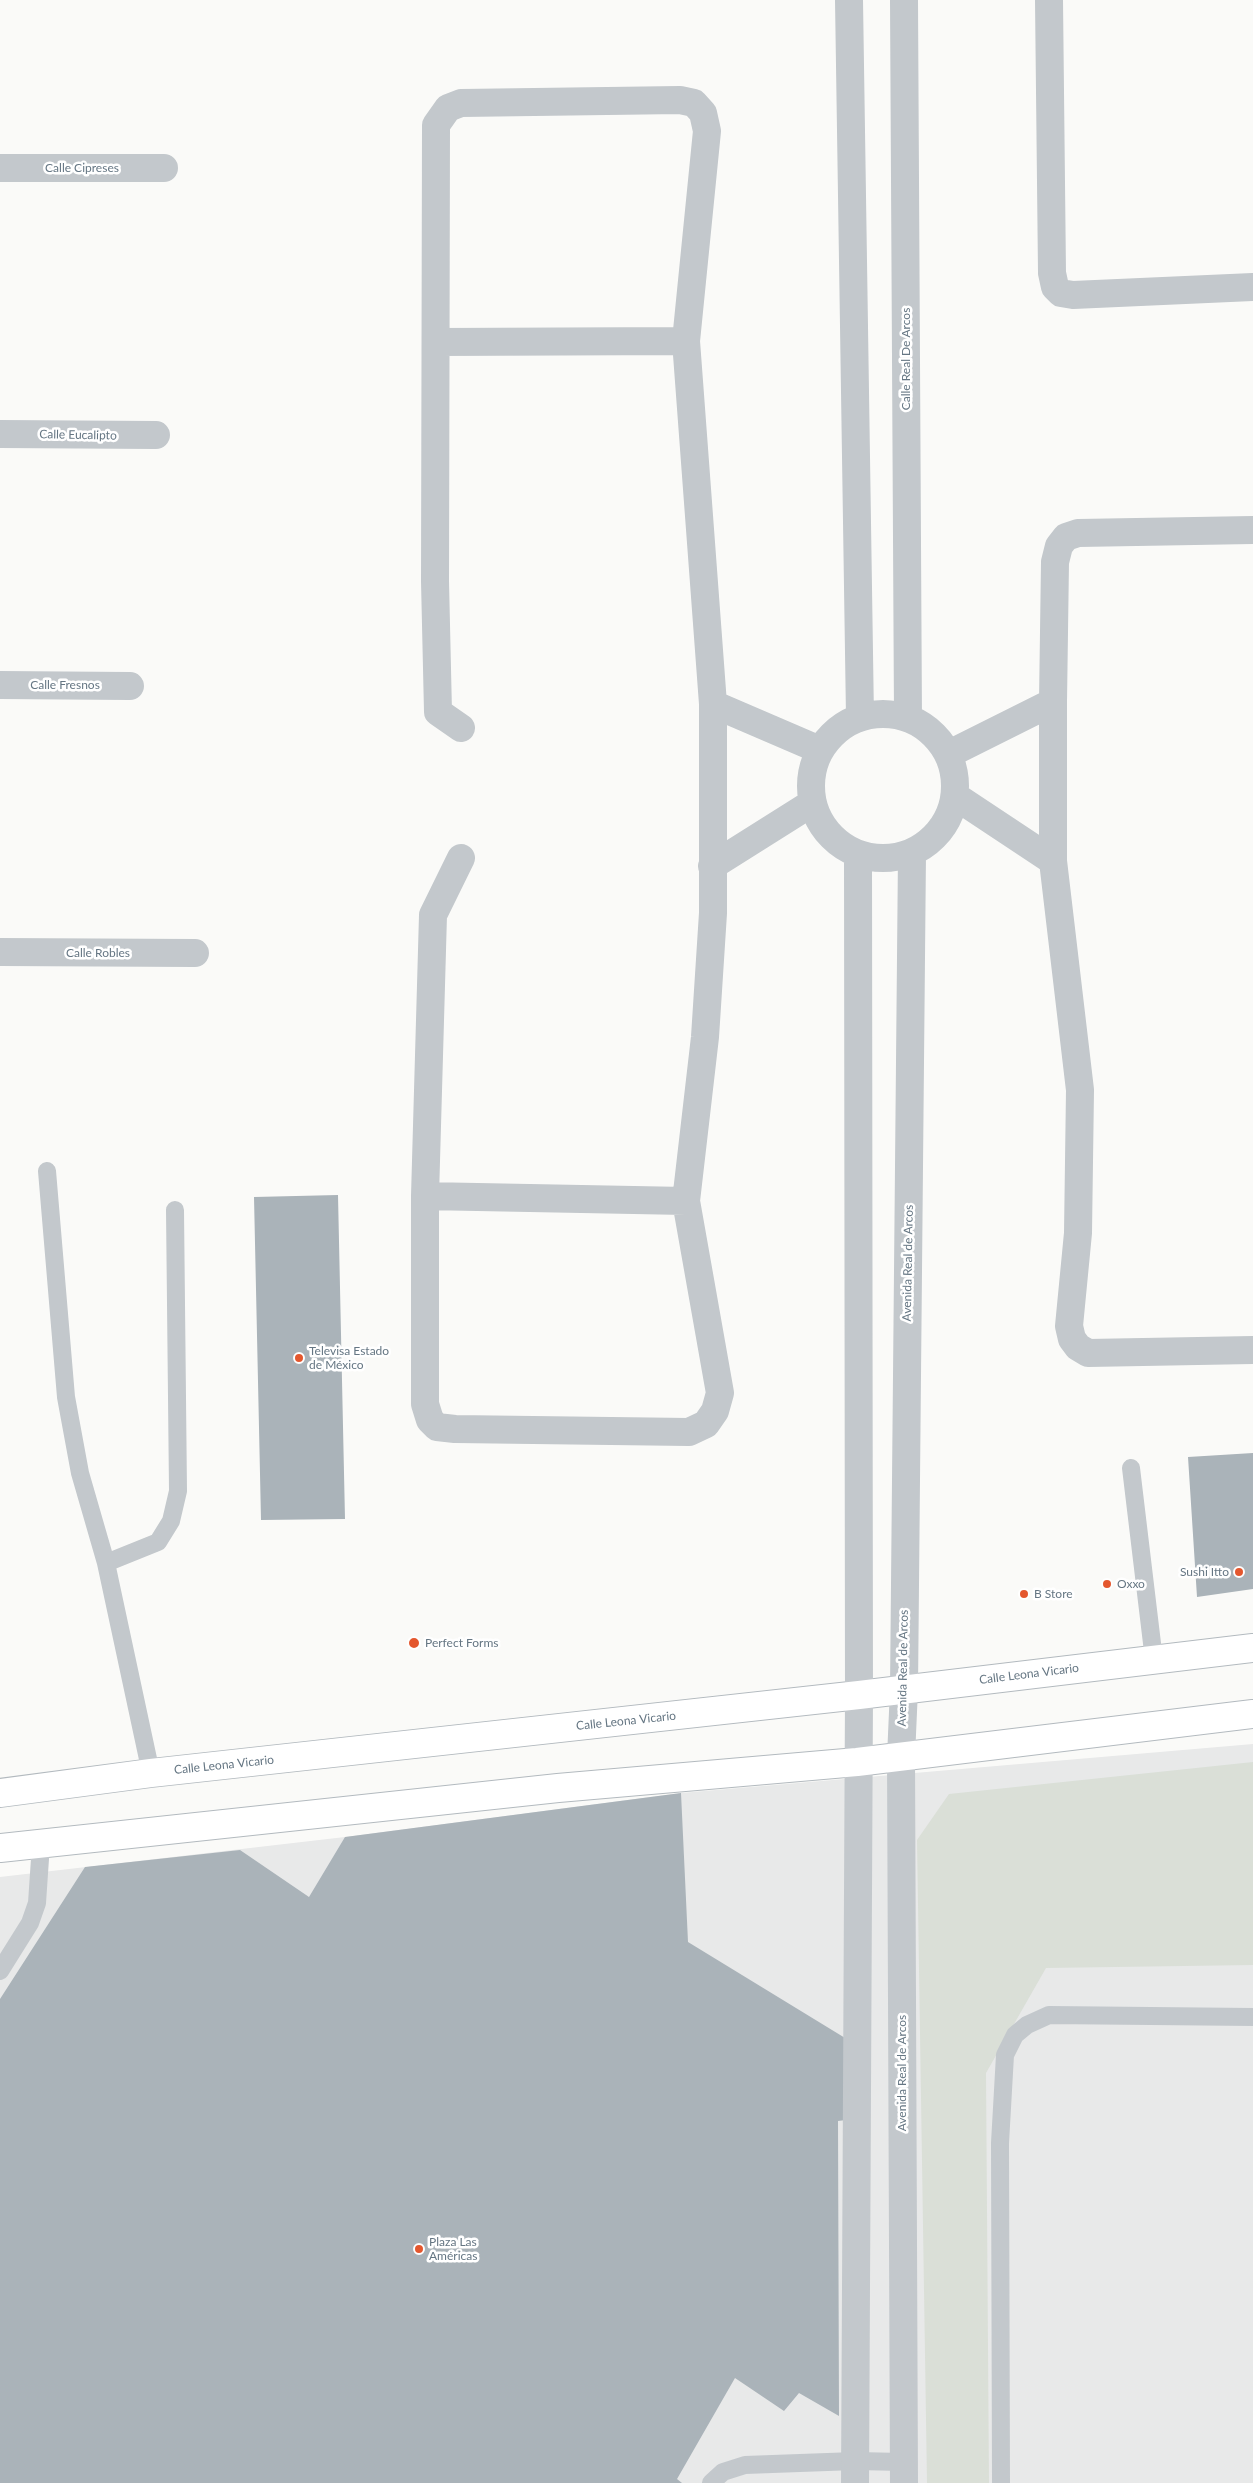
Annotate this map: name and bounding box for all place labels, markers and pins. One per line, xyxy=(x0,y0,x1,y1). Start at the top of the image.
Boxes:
place label: Televisa Estado de México xyxy=(309,1344,389,1372)
marker: Televisa Estado de México xyxy=(293,1352,305,1364)
place label: Sushi Itto xyxy=(1180,1565,1229,1579)
marker: Sushi Itto xyxy=(1233,1566,1245,1578)
place label: Oxxo xyxy=(1117,1577,1145,1591)
marker: Oxxo xyxy=(1101,1578,1113,1590)
place label: B Store xyxy=(1034,1587,1073,1601)
marker: B Store xyxy=(1018,1588,1030,1600)
marker: Perfect Forms xyxy=(407,1636,421,1650)
place label: Perfect Forms xyxy=(425,1636,499,1650)
place label: Plaza Las Américas xyxy=(429,2235,477,2263)
marker: Plaza Las Américas xyxy=(413,2243,425,2255)

